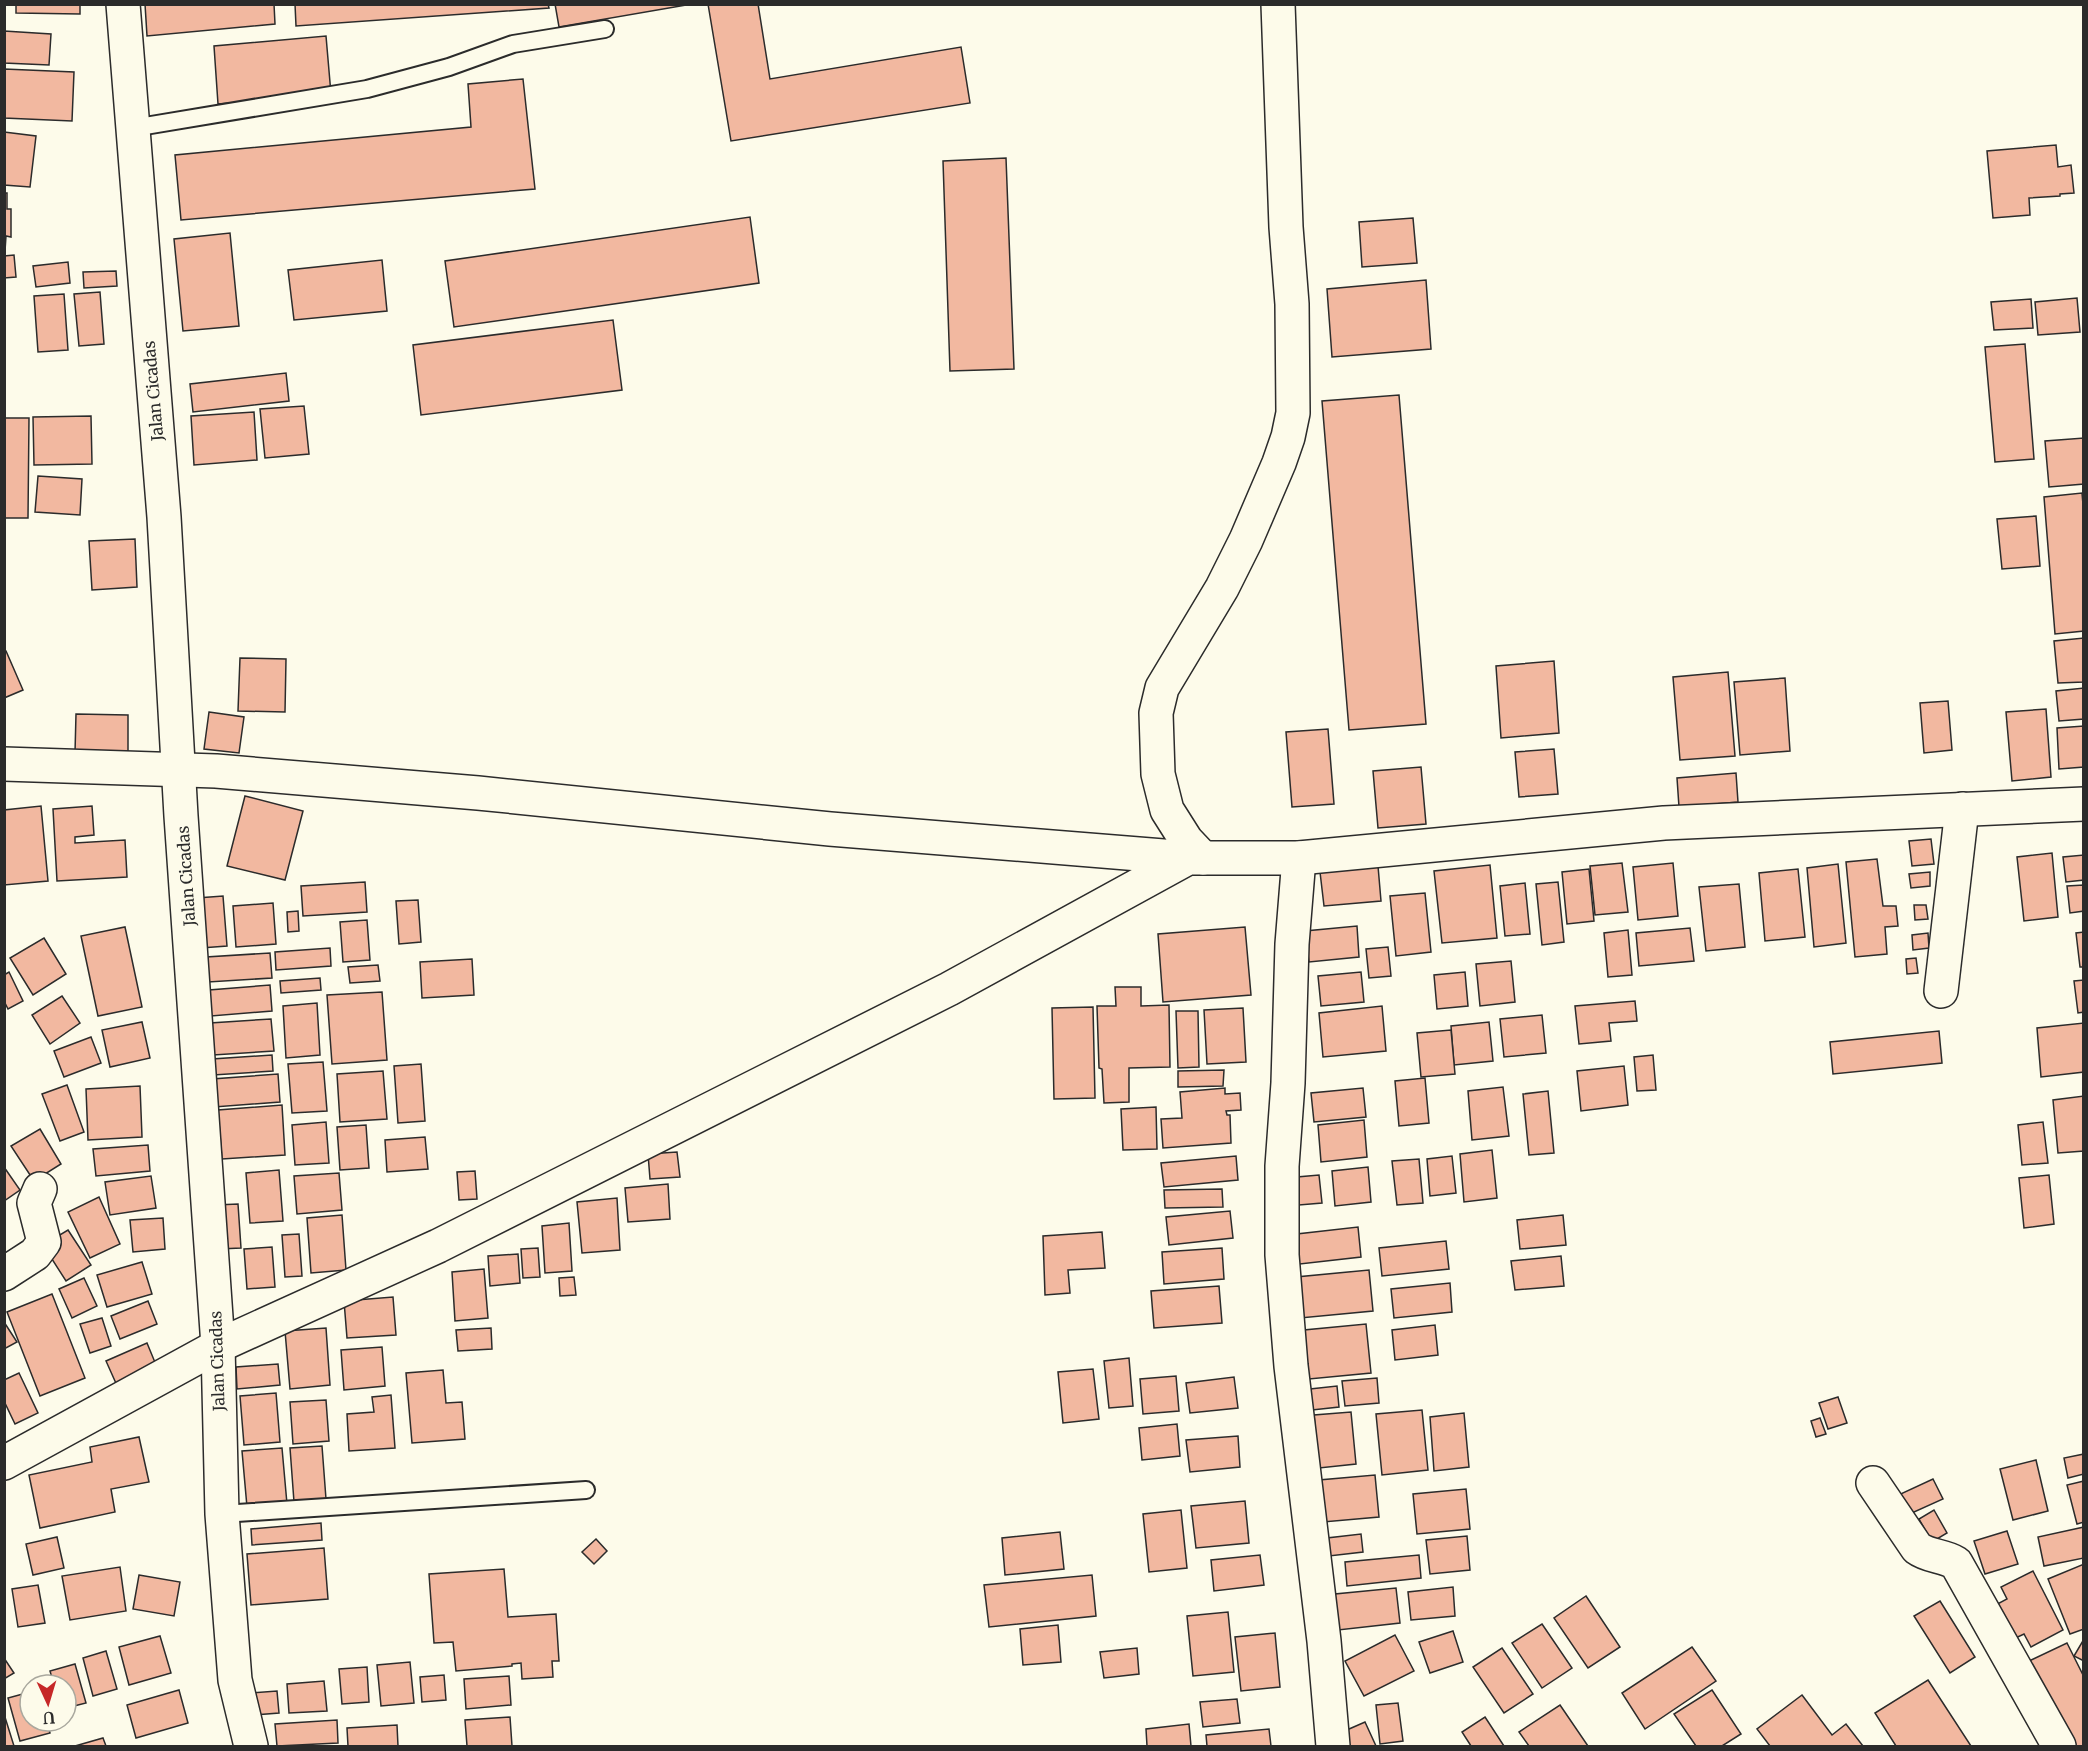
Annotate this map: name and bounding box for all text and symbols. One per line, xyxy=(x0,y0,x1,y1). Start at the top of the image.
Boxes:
street label: Jalan Cicadas xyxy=(139,340,167,443)
street label: Jalan Cicadas xyxy=(173,825,200,928)
street label: Jalan Cicadas xyxy=(205,1310,229,1413)
north arrow xyxy=(18,1673,78,1733)
text: U xyxy=(42,1708,56,1728)

